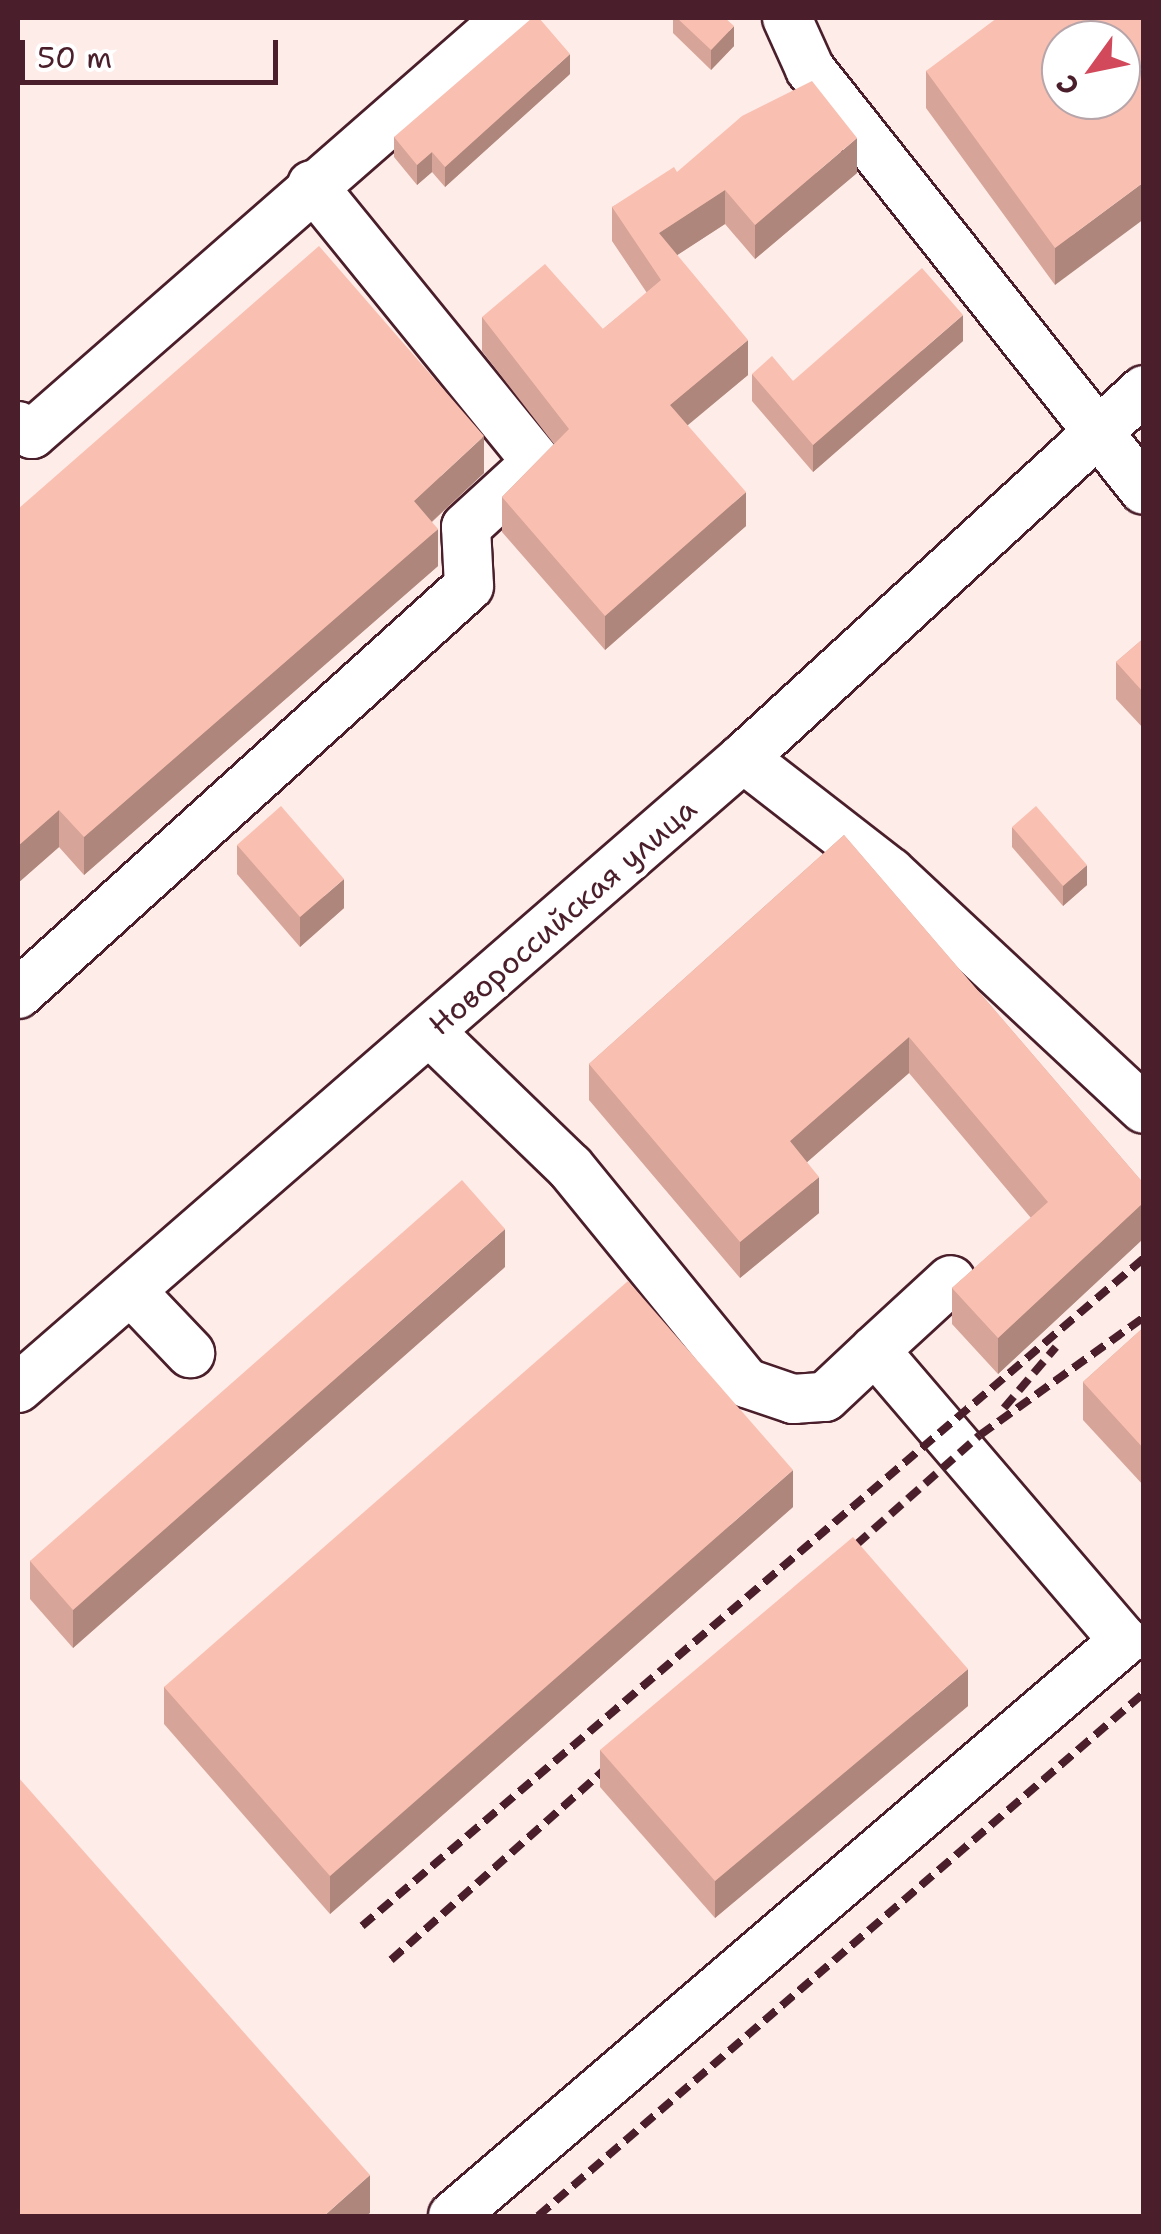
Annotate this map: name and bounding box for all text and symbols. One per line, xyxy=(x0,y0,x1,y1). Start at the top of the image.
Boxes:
scale bar xyxy=(25,20,282,82)
north arrow xyxy=(1041,20,1141,120)
text: 50 m xyxy=(37,37,112,78)
text: С xyxy=(1047,68,1088,103)
street label: Новороссийская улица xyxy=(422,791,704,1043)

